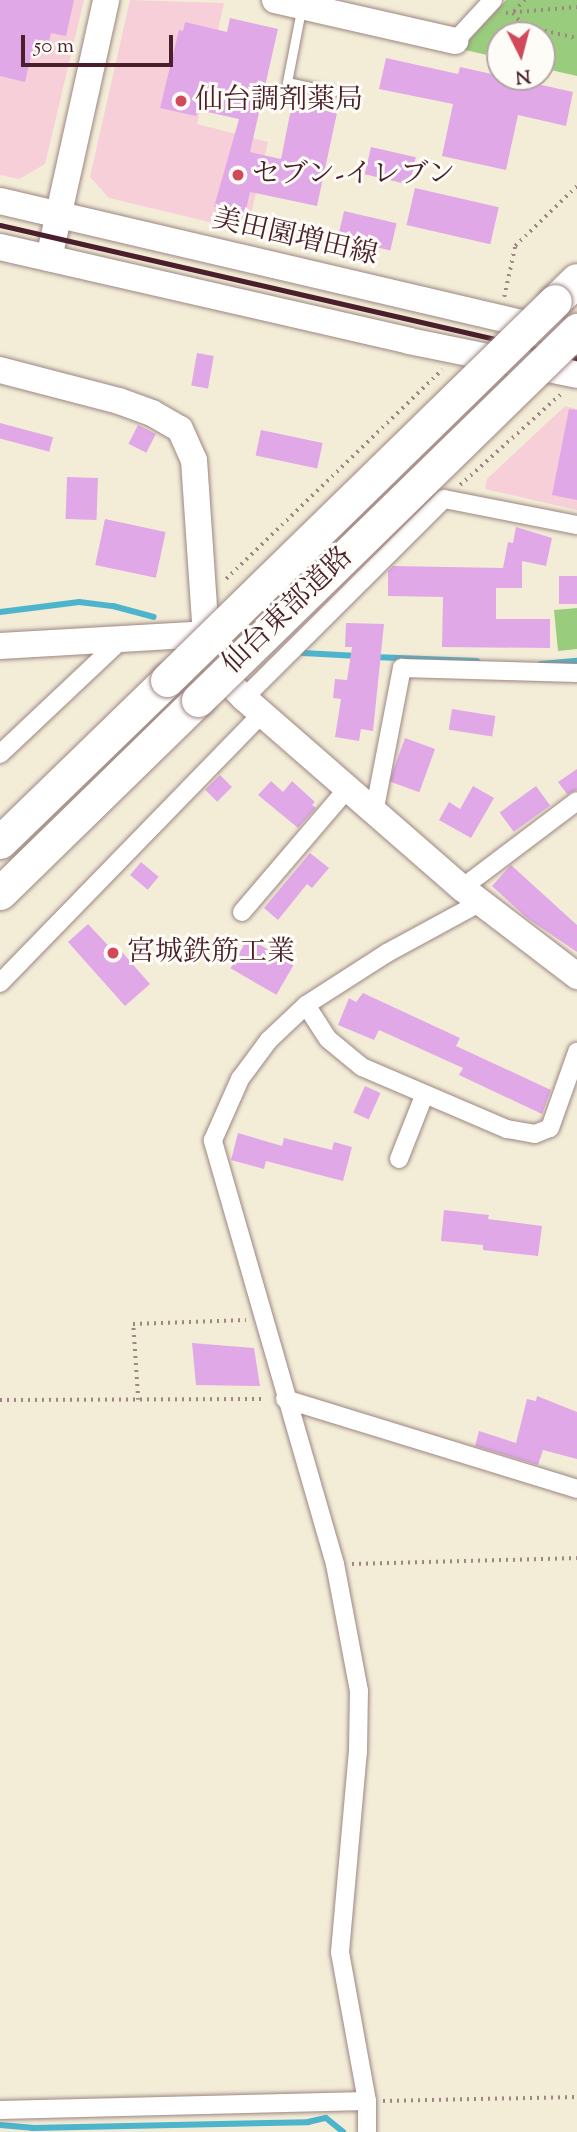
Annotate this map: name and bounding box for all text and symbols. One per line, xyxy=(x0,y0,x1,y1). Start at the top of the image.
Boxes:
scale bar xyxy=(24,21,177,65)
north arrow xyxy=(486,21,556,91)
text: 50 m xyxy=(34,32,74,62)
text: N xyxy=(514,61,532,90)
place label: 仙台調剤薬局 xyxy=(195,84,363,118)
marker: 仙台調剤薬局 xyxy=(173,93,189,109)
place label: セブン-イレブン xyxy=(252,158,458,192)
marker: セブン-イレブン xyxy=(230,167,246,183)
street label: 美田園増田線 xyxy=(209,203,381,273)
street label: 仙台東部道路 xyxy=(216,541,360,681)
place label: 宮城鉄筋工業 xyxy=(127,936,295,970)
marker: 宮城鉄筋工業 xyxy=(105,945,121,961)

